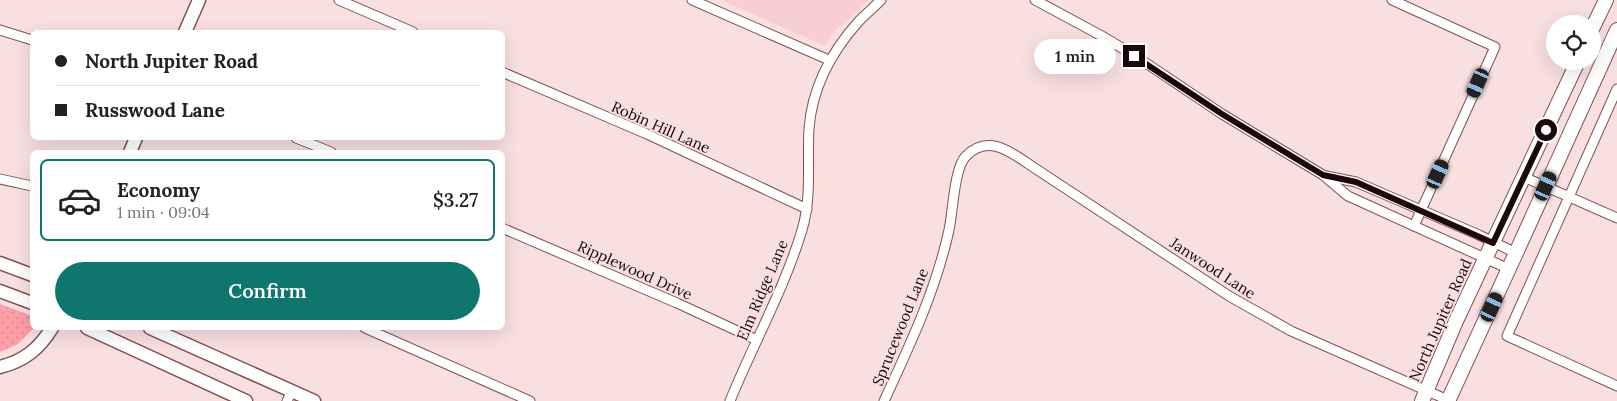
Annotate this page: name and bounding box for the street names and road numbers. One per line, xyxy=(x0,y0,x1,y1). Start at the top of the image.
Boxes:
street label: Robin Hill Lane xyxy=(609,97,713,157)
street label: Janwood Lane xyxy=(1166,233,1259,303)
street label: Ripplewood Drive xyxy=(575,236,695,304)
street label: Elm Ridge Lane xyxy=(732,237,792,343)
street label: North Jupiter Road xyxy=(1404,256,1476,384)
street label: Sprucewood Lane xyxy=(868,265,932,389)

